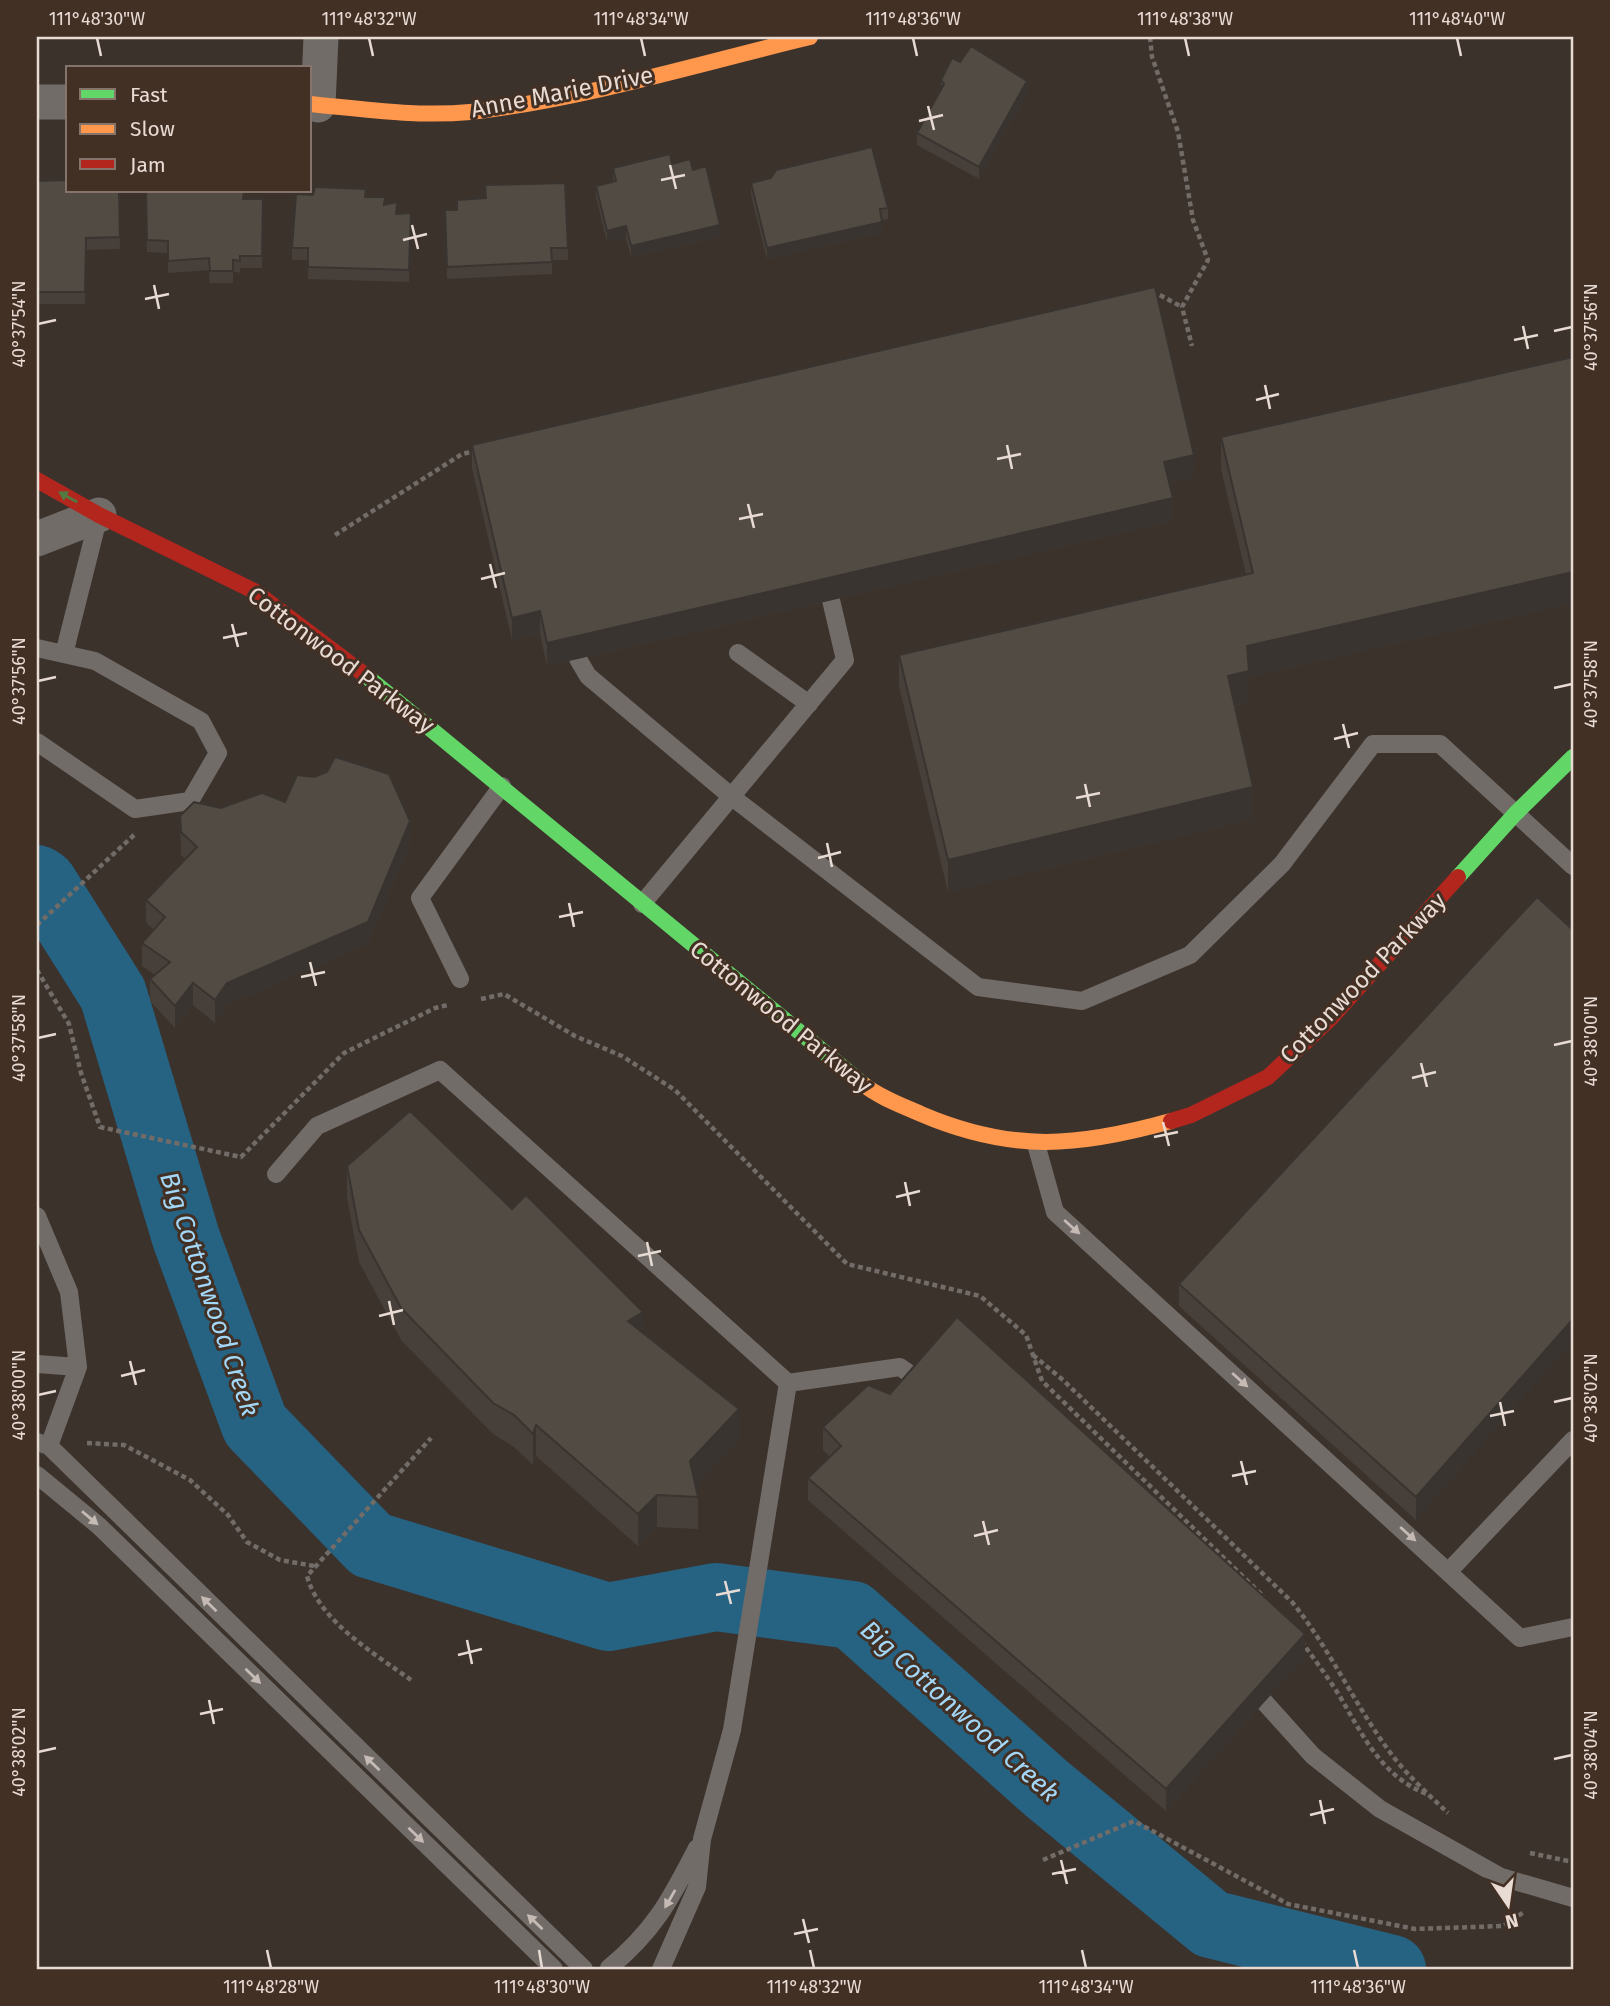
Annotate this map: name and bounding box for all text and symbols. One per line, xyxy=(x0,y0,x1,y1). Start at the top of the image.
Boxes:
text: 111°48'30"W xyxy=(49,8,145,30)
text: 111°48'32"W xyxy=(321,8,417,30)
text: 111°48'34"W xyxy=(593,8,689,30)
text: 111°48'36"W xyxy=(865,8,961,30)
text: 111°48'38"W xyxy=(1137,8,1233,30)
text: 111°48'40"W xyxy=(1409,8,1505,30)
street label: Anne Marie Drive xyxy=(469,61,655,123)
legend xyxy=(66,66,312,192)
text: Fast xyxy=(130,82,168,108)
text: Slow xyxy=(130,116,175,142)
text: Jam xyxy=(130,152,166,178)
text: 40°37'54"N xyxy=(8,280,30,368)
text: 40°37'56"N xyxy=(1580,283,1602,371)
one-way arrow xyxy=(58,491,77,503)
street label: Cottonwood Parkway xyxy=(242,581,440,739)
text: 40°37'56"N xyxy=(8,637,30,725)
text: 40°37'58"N xyxy=(1580,640,1602,728)
street label: Cottonwood Parkway xyxy=(1274,887,1452,1069)
street label: Cottonwood Parkway xyxy=(684,935,878,1099)
text: 40°37'58"N xyxy=(8,994,30,1082)
text: 40°38'00"N xyxy=(1580,996,1602,1086)
water label: Big Cottonwood Creek xyxy=(153,1168,266,1420)
one-way arrow xyxy=(1063,1219,1081,1235)
text: 40°38'00"N xyxy=(8,1350,30,1440)
text: 40°38'02"N xyxy=(1580,1353,1602,1443)
one-way arrow xyxy=(1231,1372,1248,1388)
one-way arrow xyxy=(81,1510,98,1525)
one-way arrow xyxy=(1399,1526,1417,1542)
one-way arrow xyxy=(201,1595,218,1612)
water label: Big Cottonwood Creek xyxy=(854,1614,1065,1809)
one-way arrow xyxy=(245,1667,261,1684)
text: 40°38'02"N xyxy=(8,1707,30,1797)
text: 40°38'04"N xyxy=(1580,1710,1602,1800)
one-way arrow xyxy=(364,1755,381,1771)
one-way arrow xyxy=(407,1826,424,1842)
north arrow xyxy=(1474,1870,1544,1940)
one-way arrow xyxy=(664,1889,676,1909)
text: N xyxy=(1503,1908,1520,1934)
one-way arrow xyxy=(526,1913,543,1930)
text: 111°48'28"W xyxy=(223,1976,319,1998)
text: 111°48'30"W xyxy=(494,1976,590,1998)
text: 111°48'32"W xyxy=(766,1976,862,1998)
text: 111°48'34"W xyxy=(1038,1976,1134,1998)
text: 111°48'36"W xyxy=(1310,1976,1406,1998)

